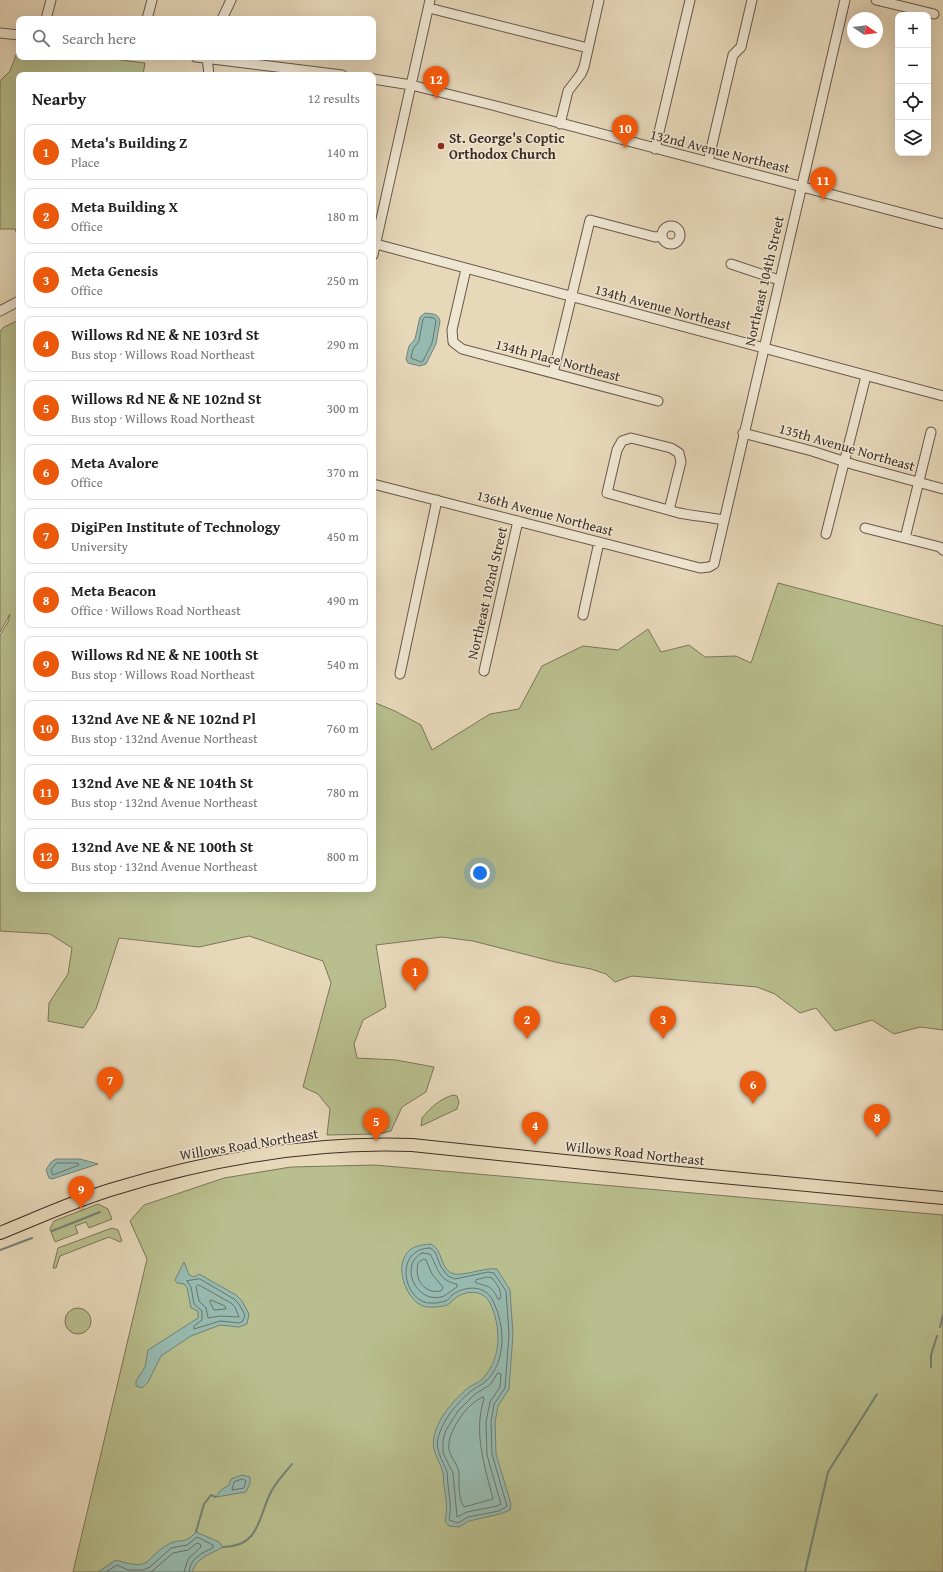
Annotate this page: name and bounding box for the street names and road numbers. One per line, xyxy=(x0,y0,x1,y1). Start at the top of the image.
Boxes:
street label: 132nd Avenue Northeast xyxy=(648,124,792,178)
street label: Northeast 104th Street xyxy=(739,214,789,348)
street label: 134th Avenue Northeast xyxy=(592,279,734,335)
street label: 134th Place Northeast xyxy=(493,334,623,386)
street label: 135th Avenue Northeast xyxy=(777,418,917,476)
street label: 136th Avenue Northeast xyxy=(474,485,616,541)
street label: Northeast 102nd Street xyxy=(462,525,512,661)
street label: Willows Road Northeast xyxy=(178,1123,320,1165)
street label: Willows Road Northeast xyxy=(564,1136,706,1170)

